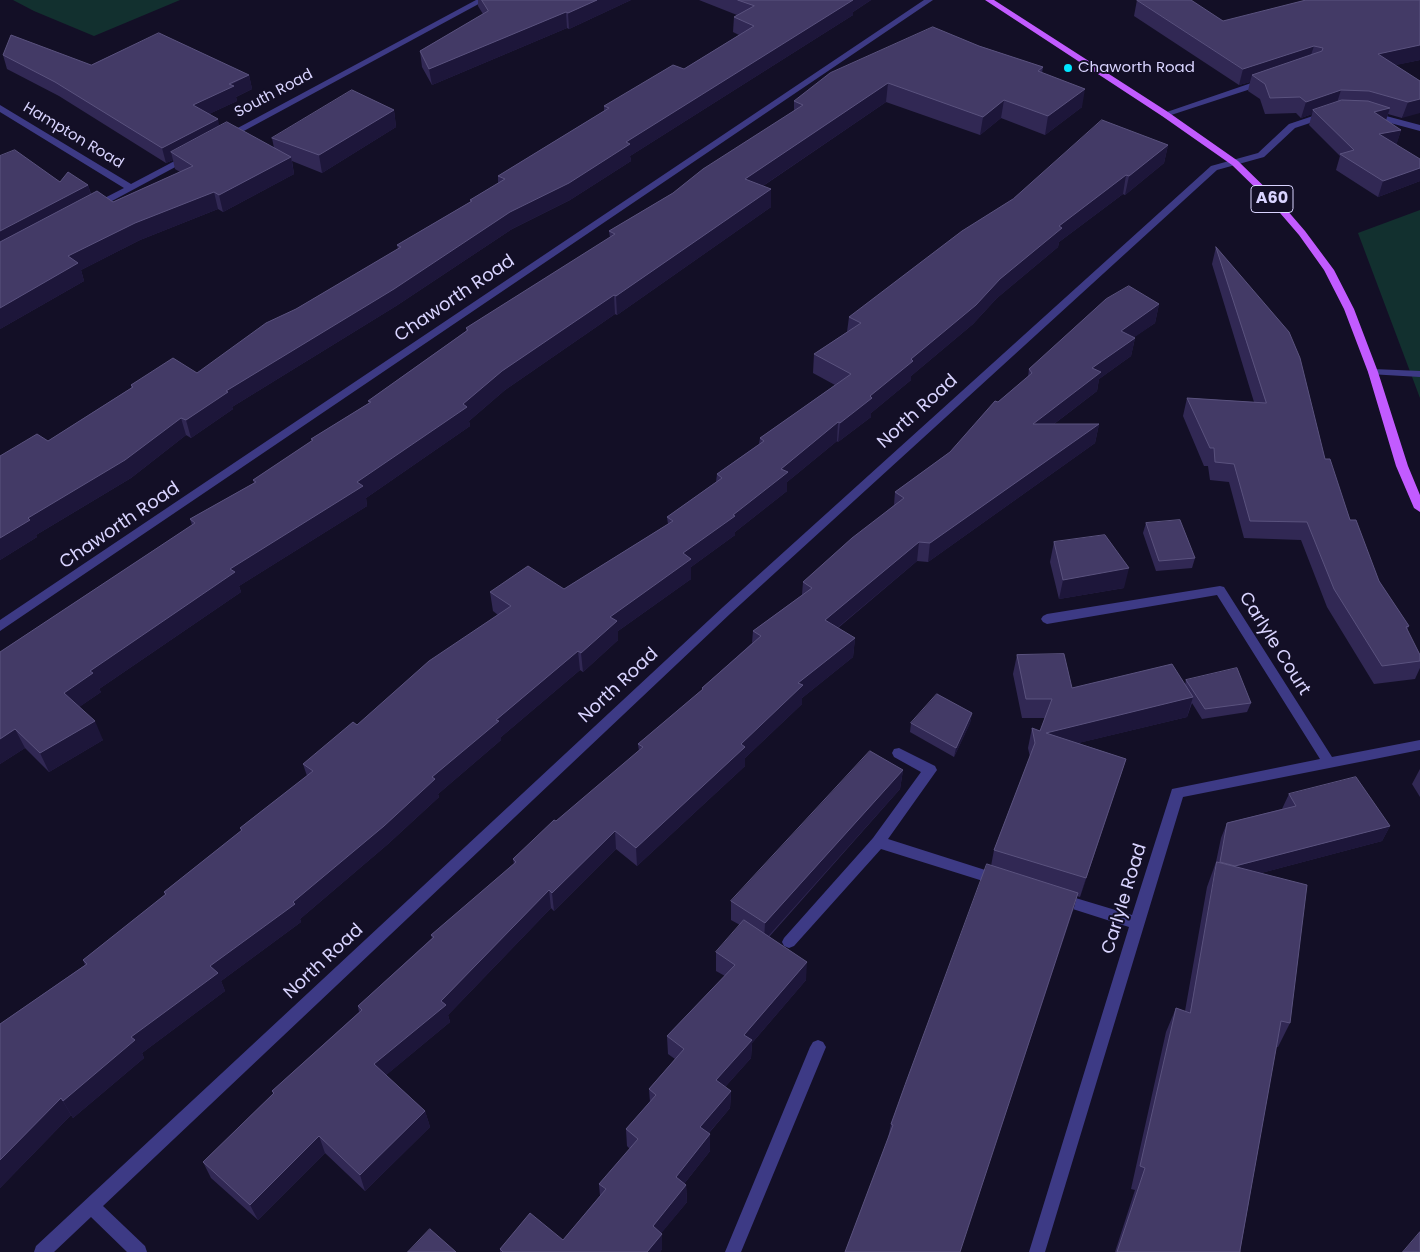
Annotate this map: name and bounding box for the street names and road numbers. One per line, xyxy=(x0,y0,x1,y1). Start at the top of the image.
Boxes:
street label: South Road xyxy=(232,66,316,122)
street label: Hampton Road xyxy=(20,99,126,173)
road number: A60 xyxy=(1251,185,1293,212)
street label: Chaworth Road xyxy=(391,251,519,347)
street label: North Road xyxy=(873,370,963,454)
street label: Chaworth Road xyxy=(56,478,184,574)
street label: Carlyle Court xyxy=(1234,588,1314,700)
street label: North Road xyxy=(575,644,663,728)
street label: Carlyle Road xyxy=(1098,841,1152,957)
street label: North Road xyxy=(280,920,368,1004)

